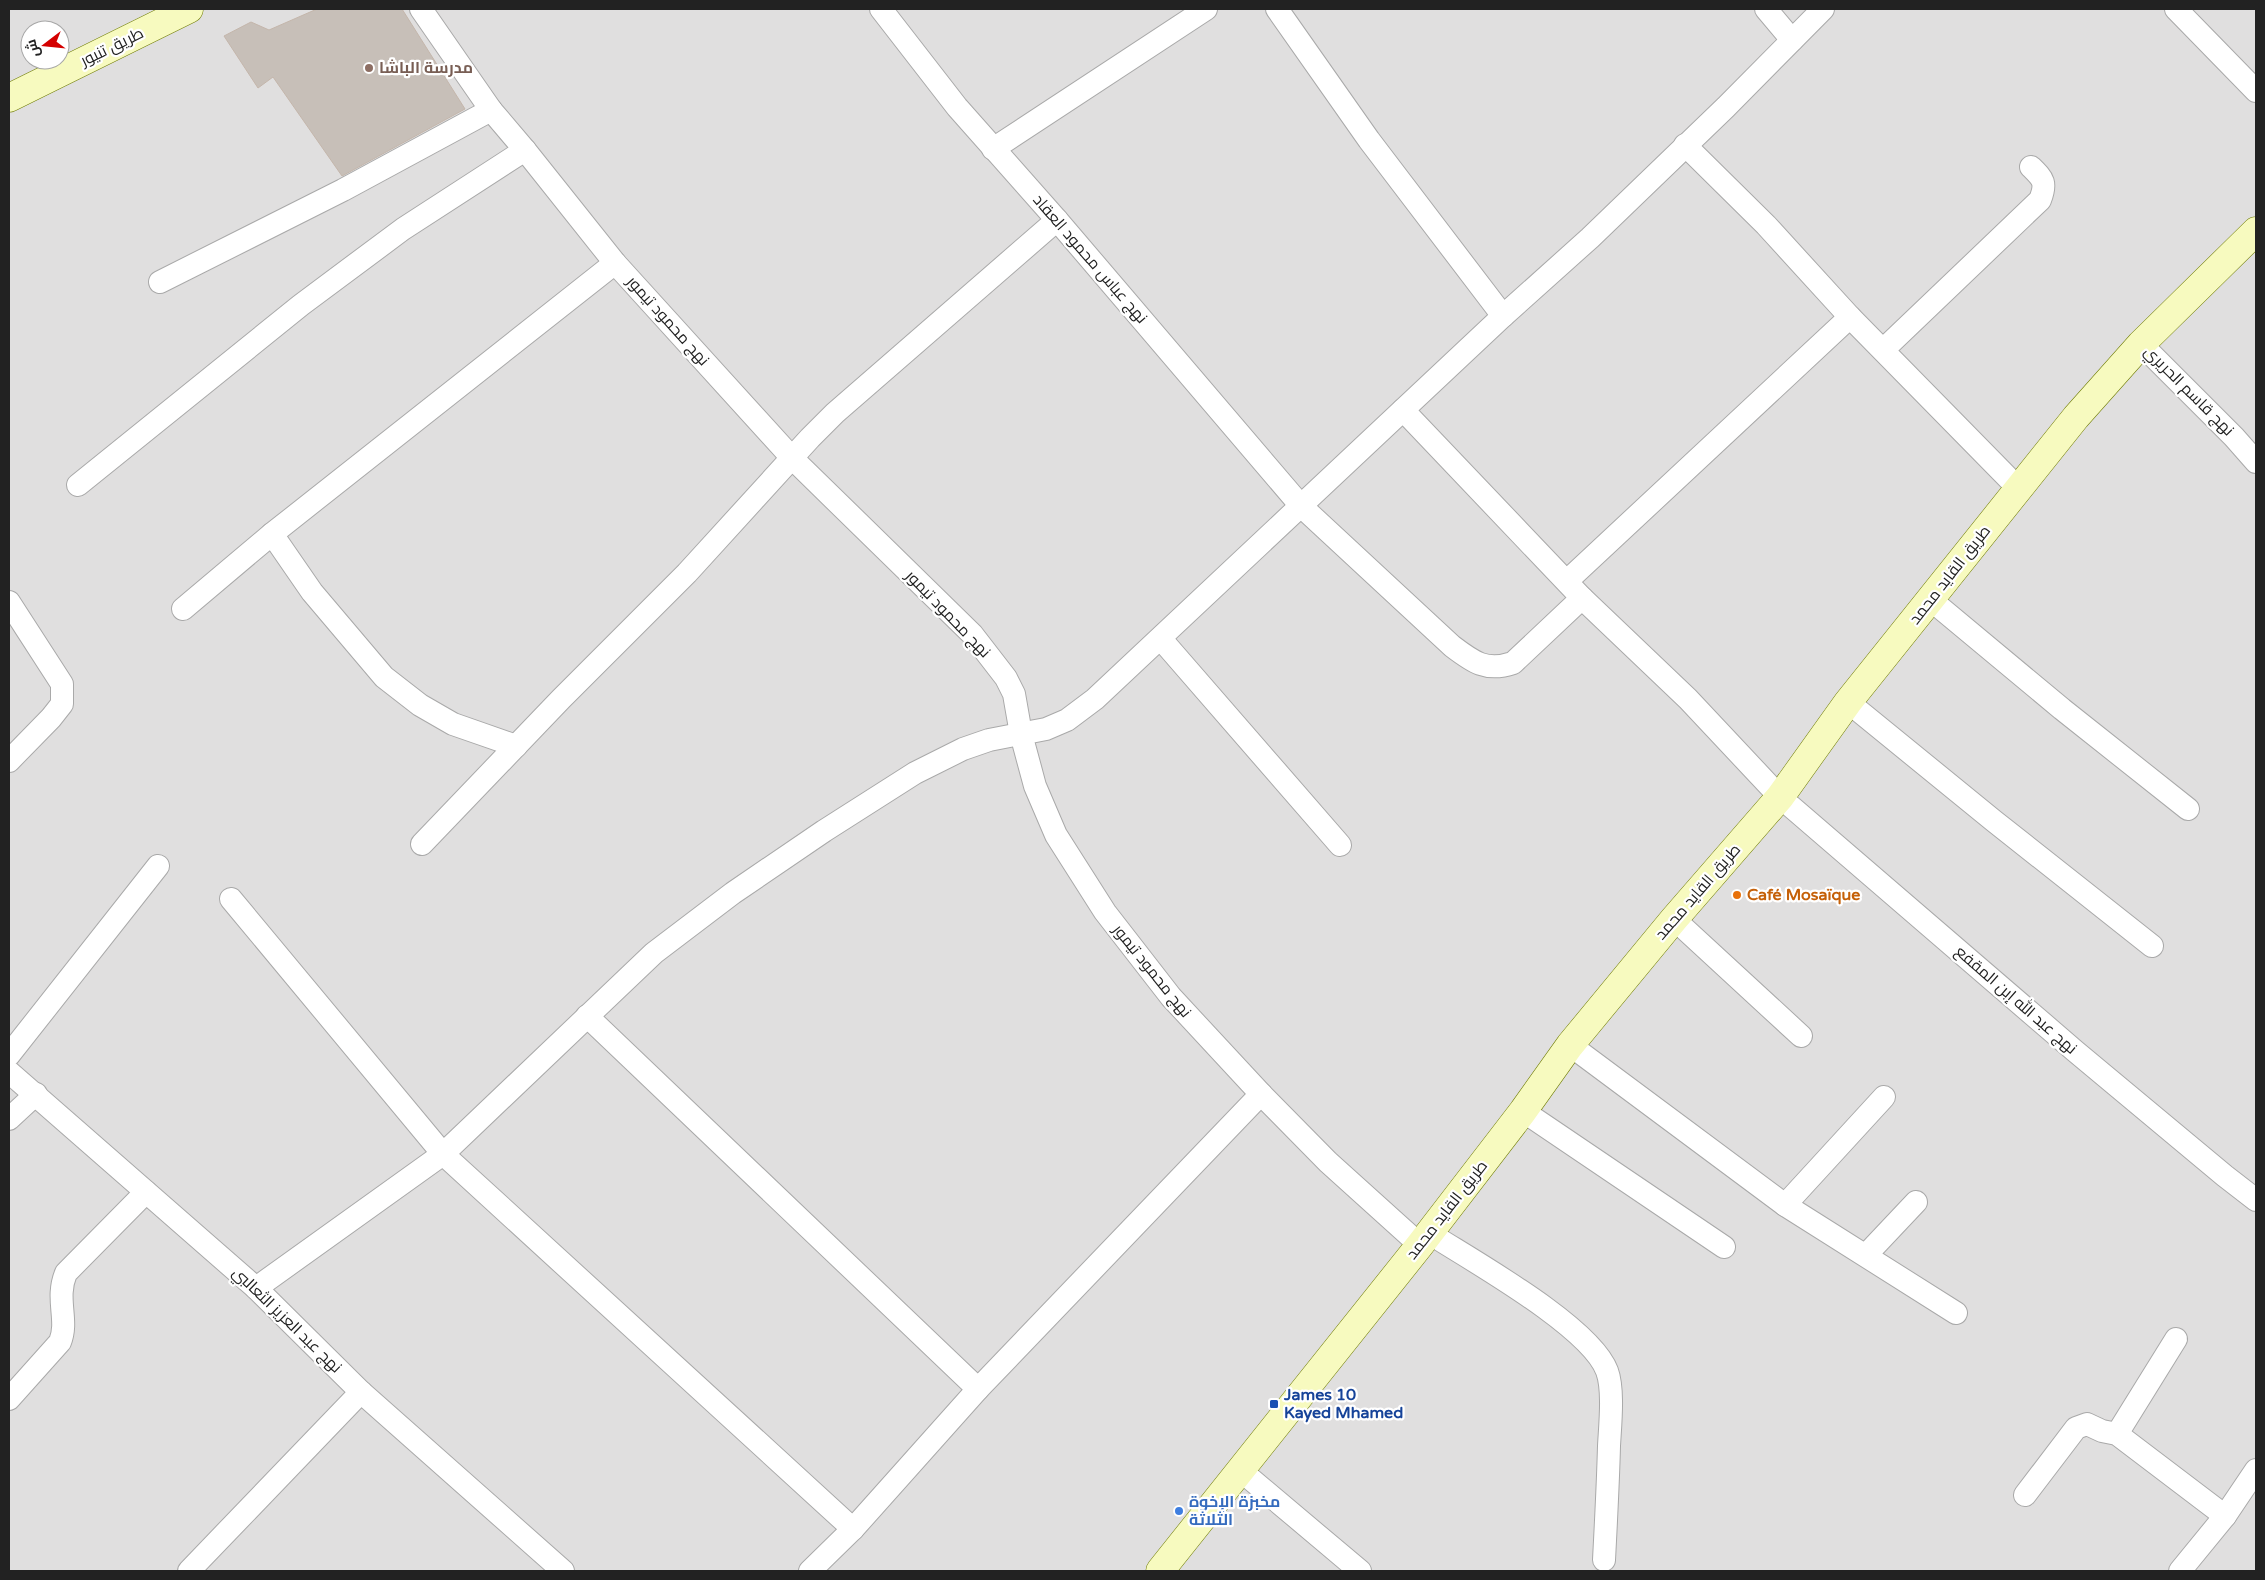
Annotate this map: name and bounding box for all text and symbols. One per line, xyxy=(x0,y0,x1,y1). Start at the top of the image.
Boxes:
north arrow xyxy=(20,20,70,70)
street label: طريق تنيور xyxy=(76,23,147,71)
text: ش xyxy=(22,37,44,59)
place label: مدرسة الباشا xyxy=(379,58,473,78)
marker: مدرسة الباشا xyxy=(363,62,375,74)
street label: نهج عباس محمود العقاد xyxy=(1028,190,1152,328)
street label: نهج محمود تيمور xyxy=(621,271,714,371)
street label: نهج قاسم الحريري xyxy=(2138,342,2238,442)
street label: طريق القايد محمد xyxy=(1905,521,1995,629)
street label: نهج محمود تيمور xyxy=(900,565,995,663)
street label: طريق القايد محمد xyxy=(1651,840,1745,944)
place label: Café Mosaïque xyxy=(1747,885,1860,905)
marker: Café Mosaïque xyxy=(1731,889,1743,901)
street label: نهج محمود تيمور xyxy=(1107,920,1196,1022)
street label: نهج عبد الله إبن المقفع xyxy=(1950,941,2082,1059)
street label: طريق القايد محمد xyxy=(1402,1156,1492,1264)
street label: نهج عبد العزيز الثعالبي xyxy=(226,1263,346,1380)
place label: James 10 Kayed Mhamed xyxy=(1283,1385,1403,1423)
marker: James 10 Kayed Mhamed xyxy=(1268,1398,1280,1410)
place label: مخبزة الإخوة الثلاثة xyxy=(1189,1492,1280,1530)
marker: مخبزة الإخوة الثلاثة xyxy=(1173,1505,1185,1517)

